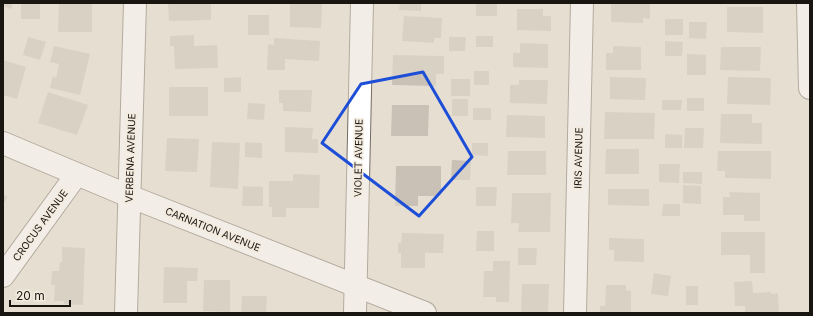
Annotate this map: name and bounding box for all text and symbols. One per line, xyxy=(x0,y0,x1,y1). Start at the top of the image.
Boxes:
street label: VERBENA AVENUE xyxy=(122,113,138,203)
street label: VIOLET AVENUE xyxy=(351,119,365,197)
street label: IRIS AVENUE xyxy=(571,127,585,189)
street label: CROCUS AVENUE xyxy=(10,187,70,263)
street label: CARNATION AVENUE xyxy=(164,204,262,254)
scale bar xyxy=(10,282,70,308)
text: 20 m xyxy=(16,288,45,303)

